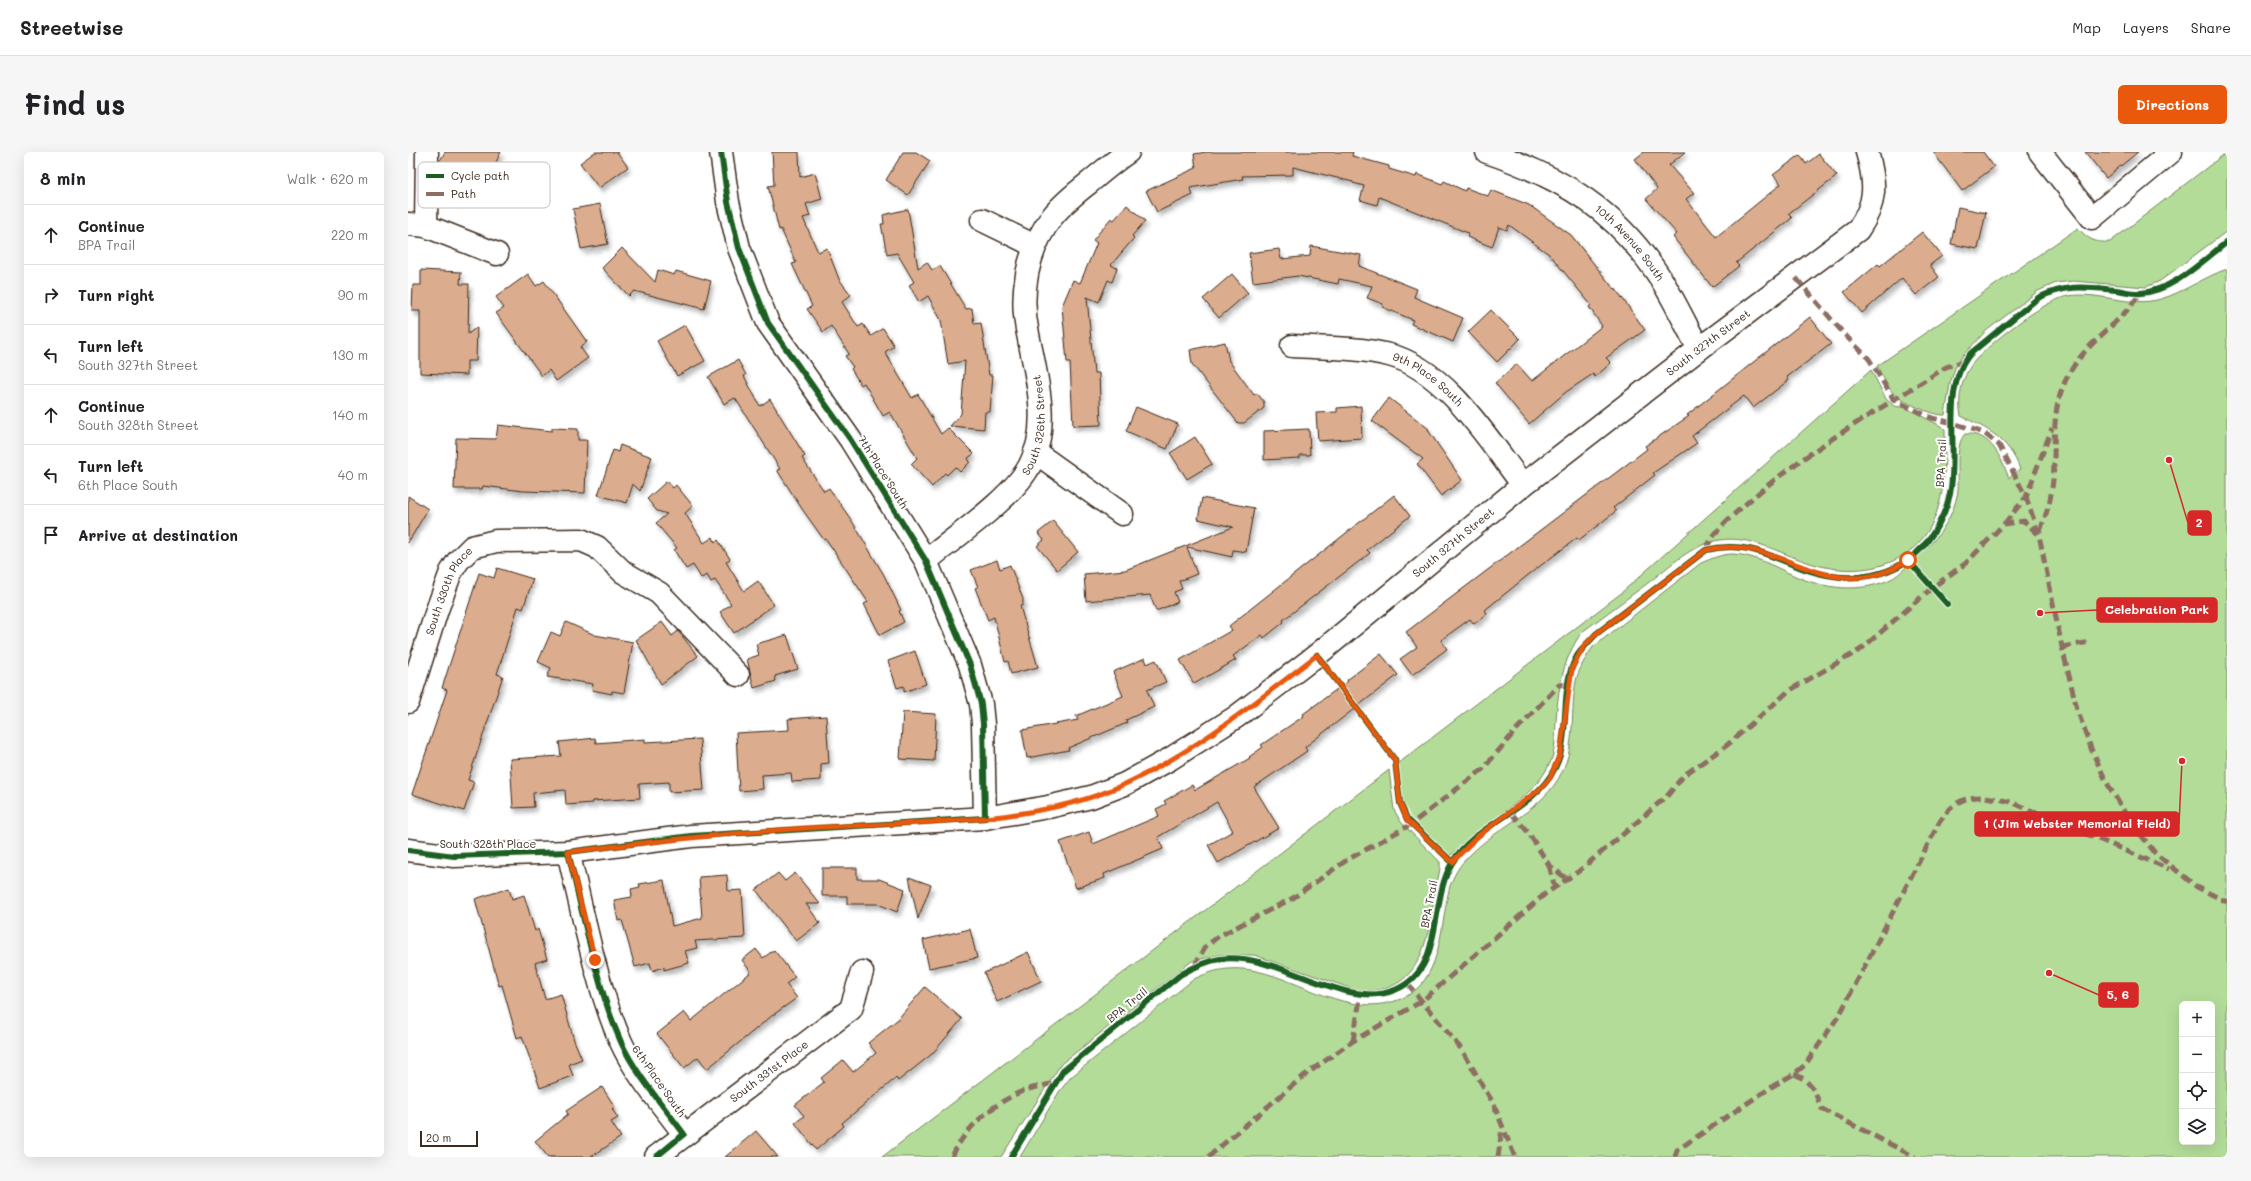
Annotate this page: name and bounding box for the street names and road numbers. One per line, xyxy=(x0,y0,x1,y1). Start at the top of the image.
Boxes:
street label: 10th Avenue South xyxy=(1592,201,1668,283)
street label: South 327th Street xyxy=(1663,305,1753,379)
street label: 9th Place South xyxy=(1391,349,1467,409)
street label: South 326th Street xyxy=(1018,374,1048,478)
street label: 7th Place South xyxy=(855,432,912,511)
street label: BPA Trail xyxy=(1932,438,1949,488)
street label: South 327th Street xyxy=(1409,504,1497,580)
street label: South 330th Place xyxy=(422,543,476,637)
street label: South 328th Place xyxy=(440,836,537,851)
street label: BPA Trail xyxy=(1417,879,1440,929)
street label: BPA Trail xyxy=(1103,984,1150,1026)
street label: South 331st Place xyxy=(727,1036,811,1105)
street label: 6th Place South xyxy=(629,1042,690,1119)

